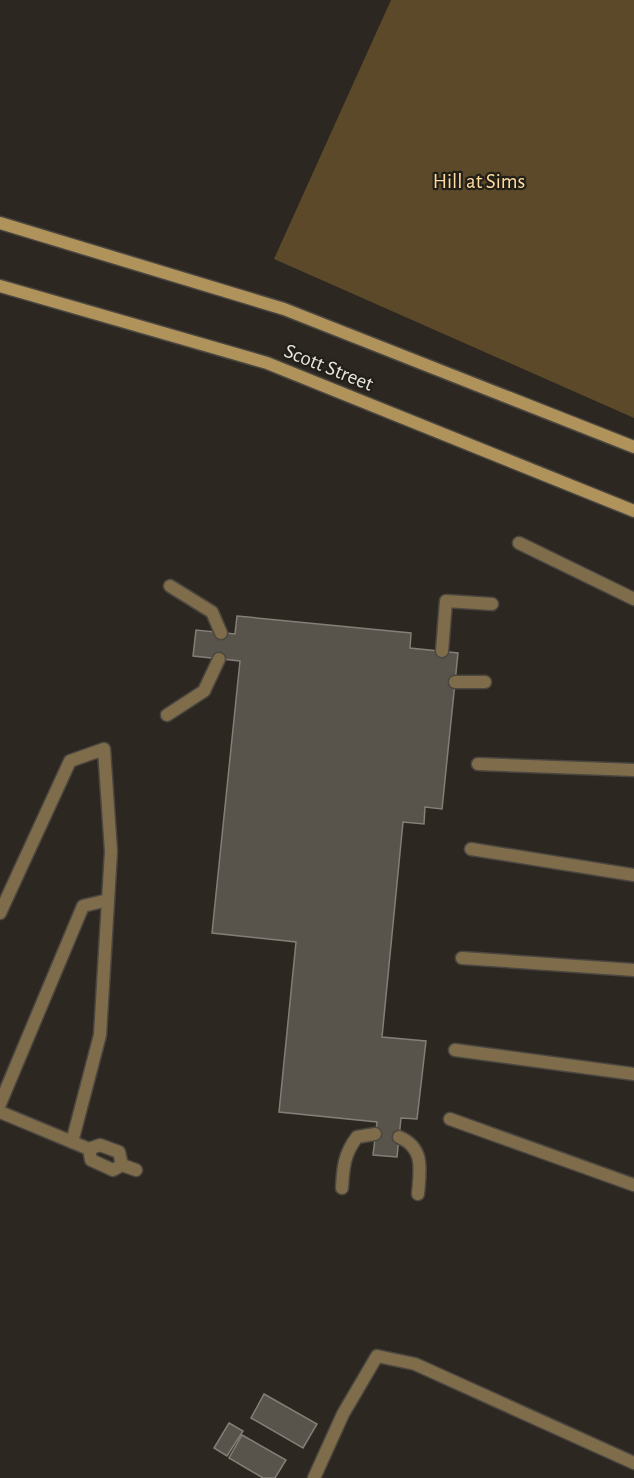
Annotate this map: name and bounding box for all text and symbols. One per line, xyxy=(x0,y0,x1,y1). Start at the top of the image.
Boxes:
park label: Hill at Sims xyxy=(433,171,525,192)
street label: Scott Street xyxy=(281,340,377,395)

